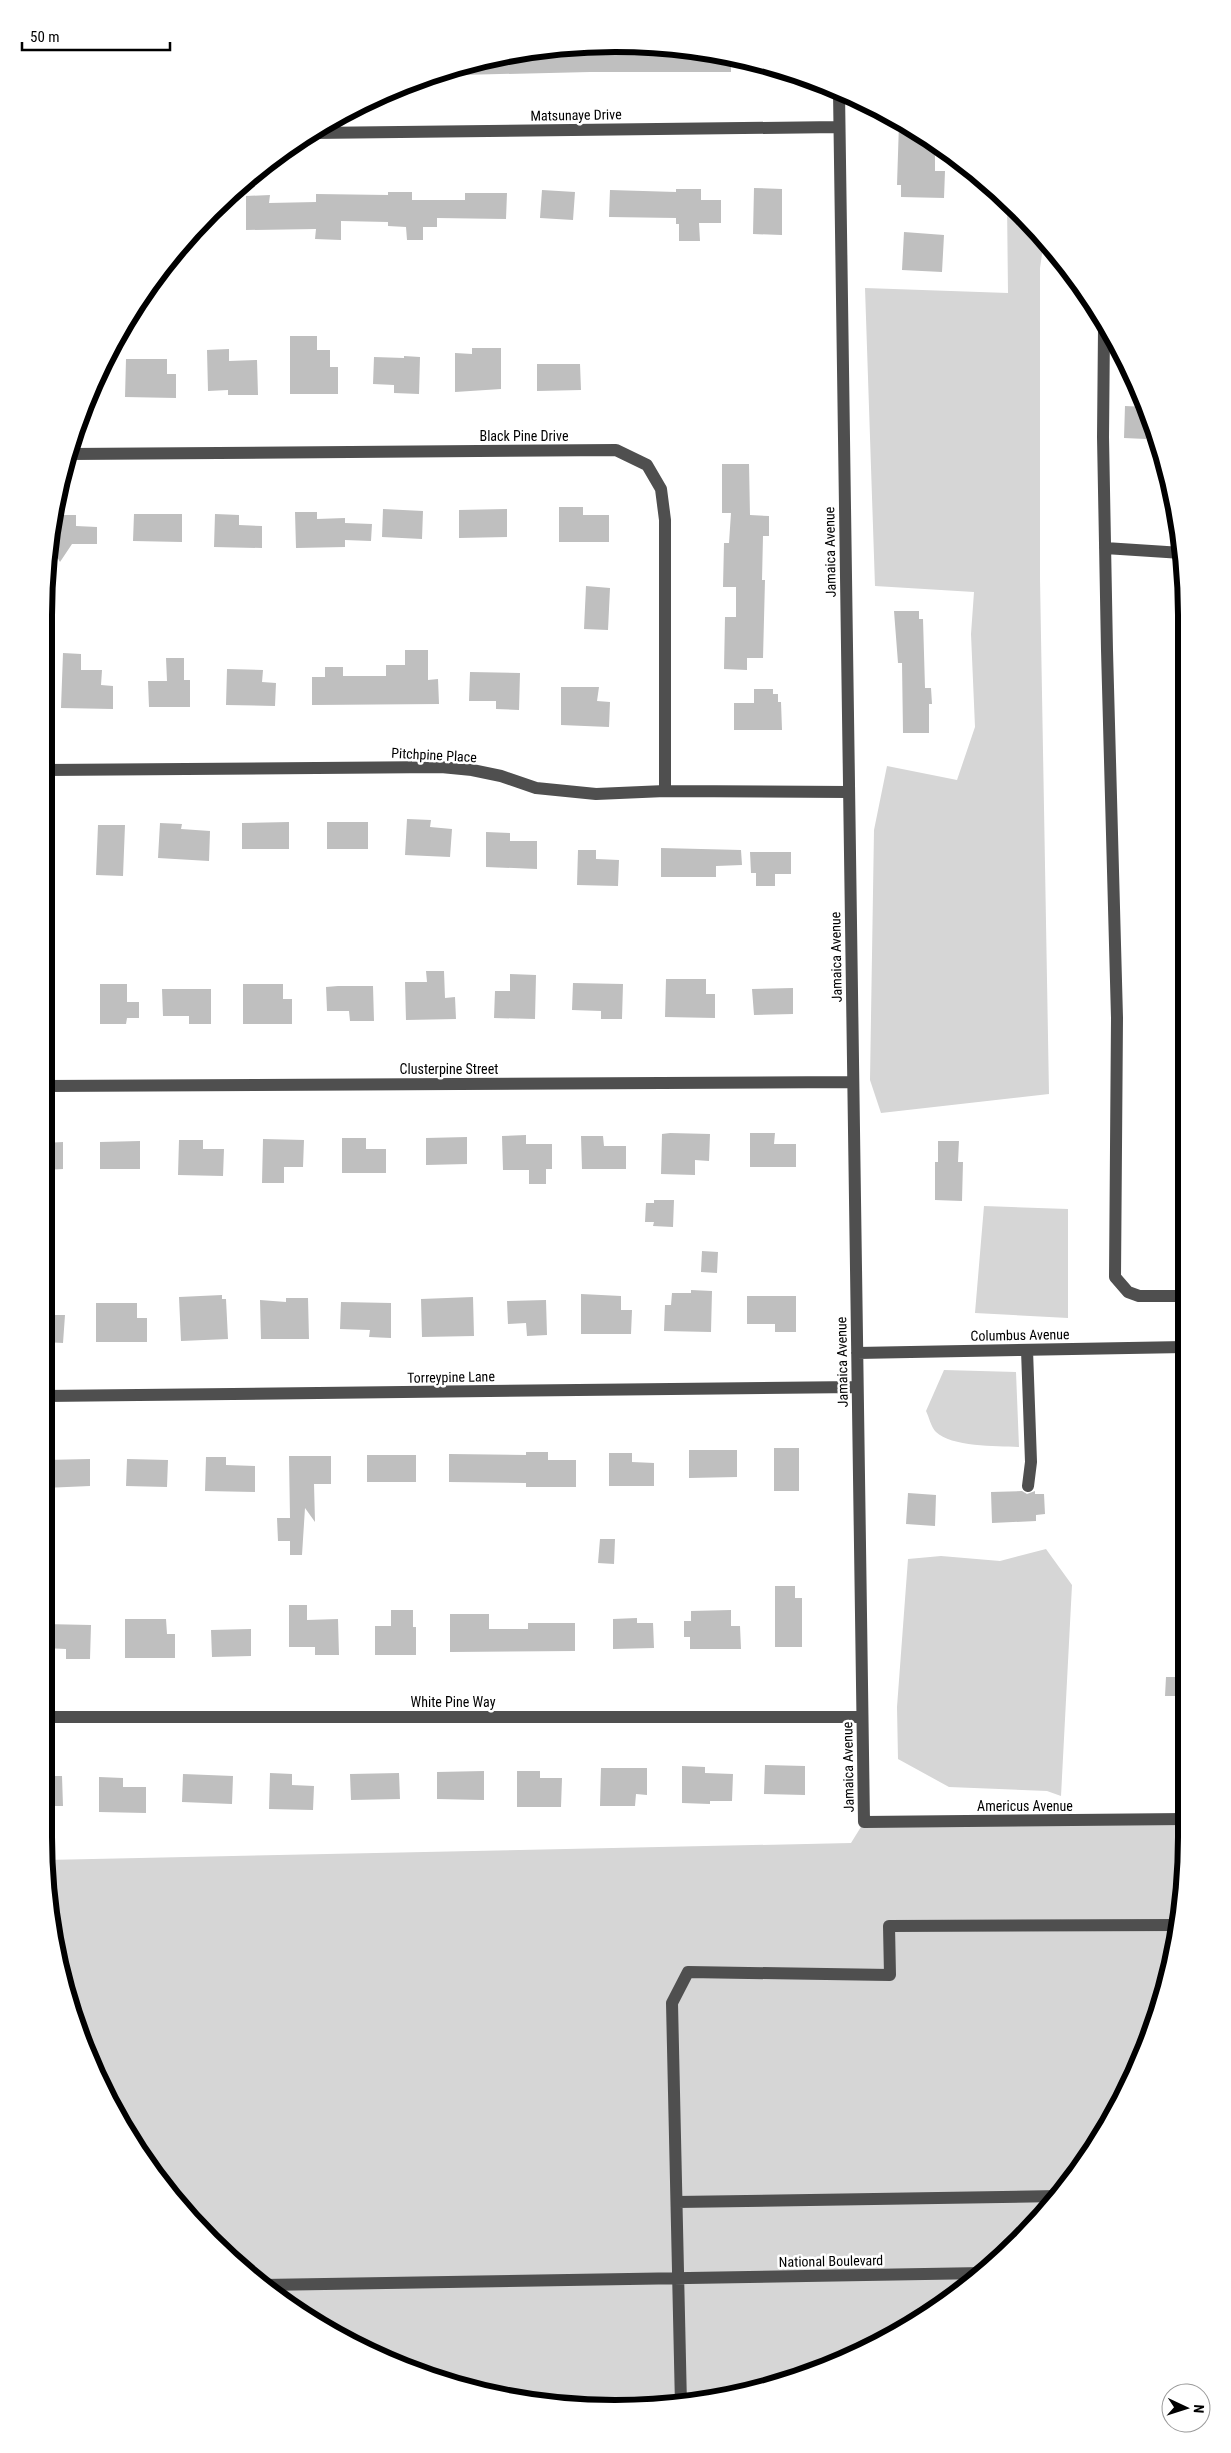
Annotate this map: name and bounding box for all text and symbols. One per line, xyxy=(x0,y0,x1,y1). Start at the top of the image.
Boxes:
scale bar xyxy=(22,20,170,52)
text: 50 m xyxy=(30,28,60,46)
street label: Matsunaye Drive xyxy=(530,106,622,124)
street label: Black Pine Drive xyxy=(479,428,569,444)
street label: Jamaica Avenue xyxy=(821,506,839,597)
street label: Pitchpine Place xyxy=(391,745,478,765)
street label: Jamaica Avenue xyxy=(827,911,845,1002)
street label: Clusterpine Street xyxy=(400,1061,498,1077)
street label: Jamaica Avenue xyxy=(833,1316,851,1407)
street label: Columbus Avenue xyxy=(970,1326,1070,1344)
street label: Torreypine Lane xyxy=(407,1368,495,1386)
street label: White Pine Way xyxy=(411,1694,496,1710)
street label: Jamaica Avenue xyxy=(839,1721,857,1812)
street label: Americus Avenue xyxy=(977,1798,1073,1814)
street label: National Boulevard xyxy=(779,2252,883,2270)
north arrow xyxy=(1161,2383,1211,2433)
text: N xyxy=(1191,2404,1207,2414)

